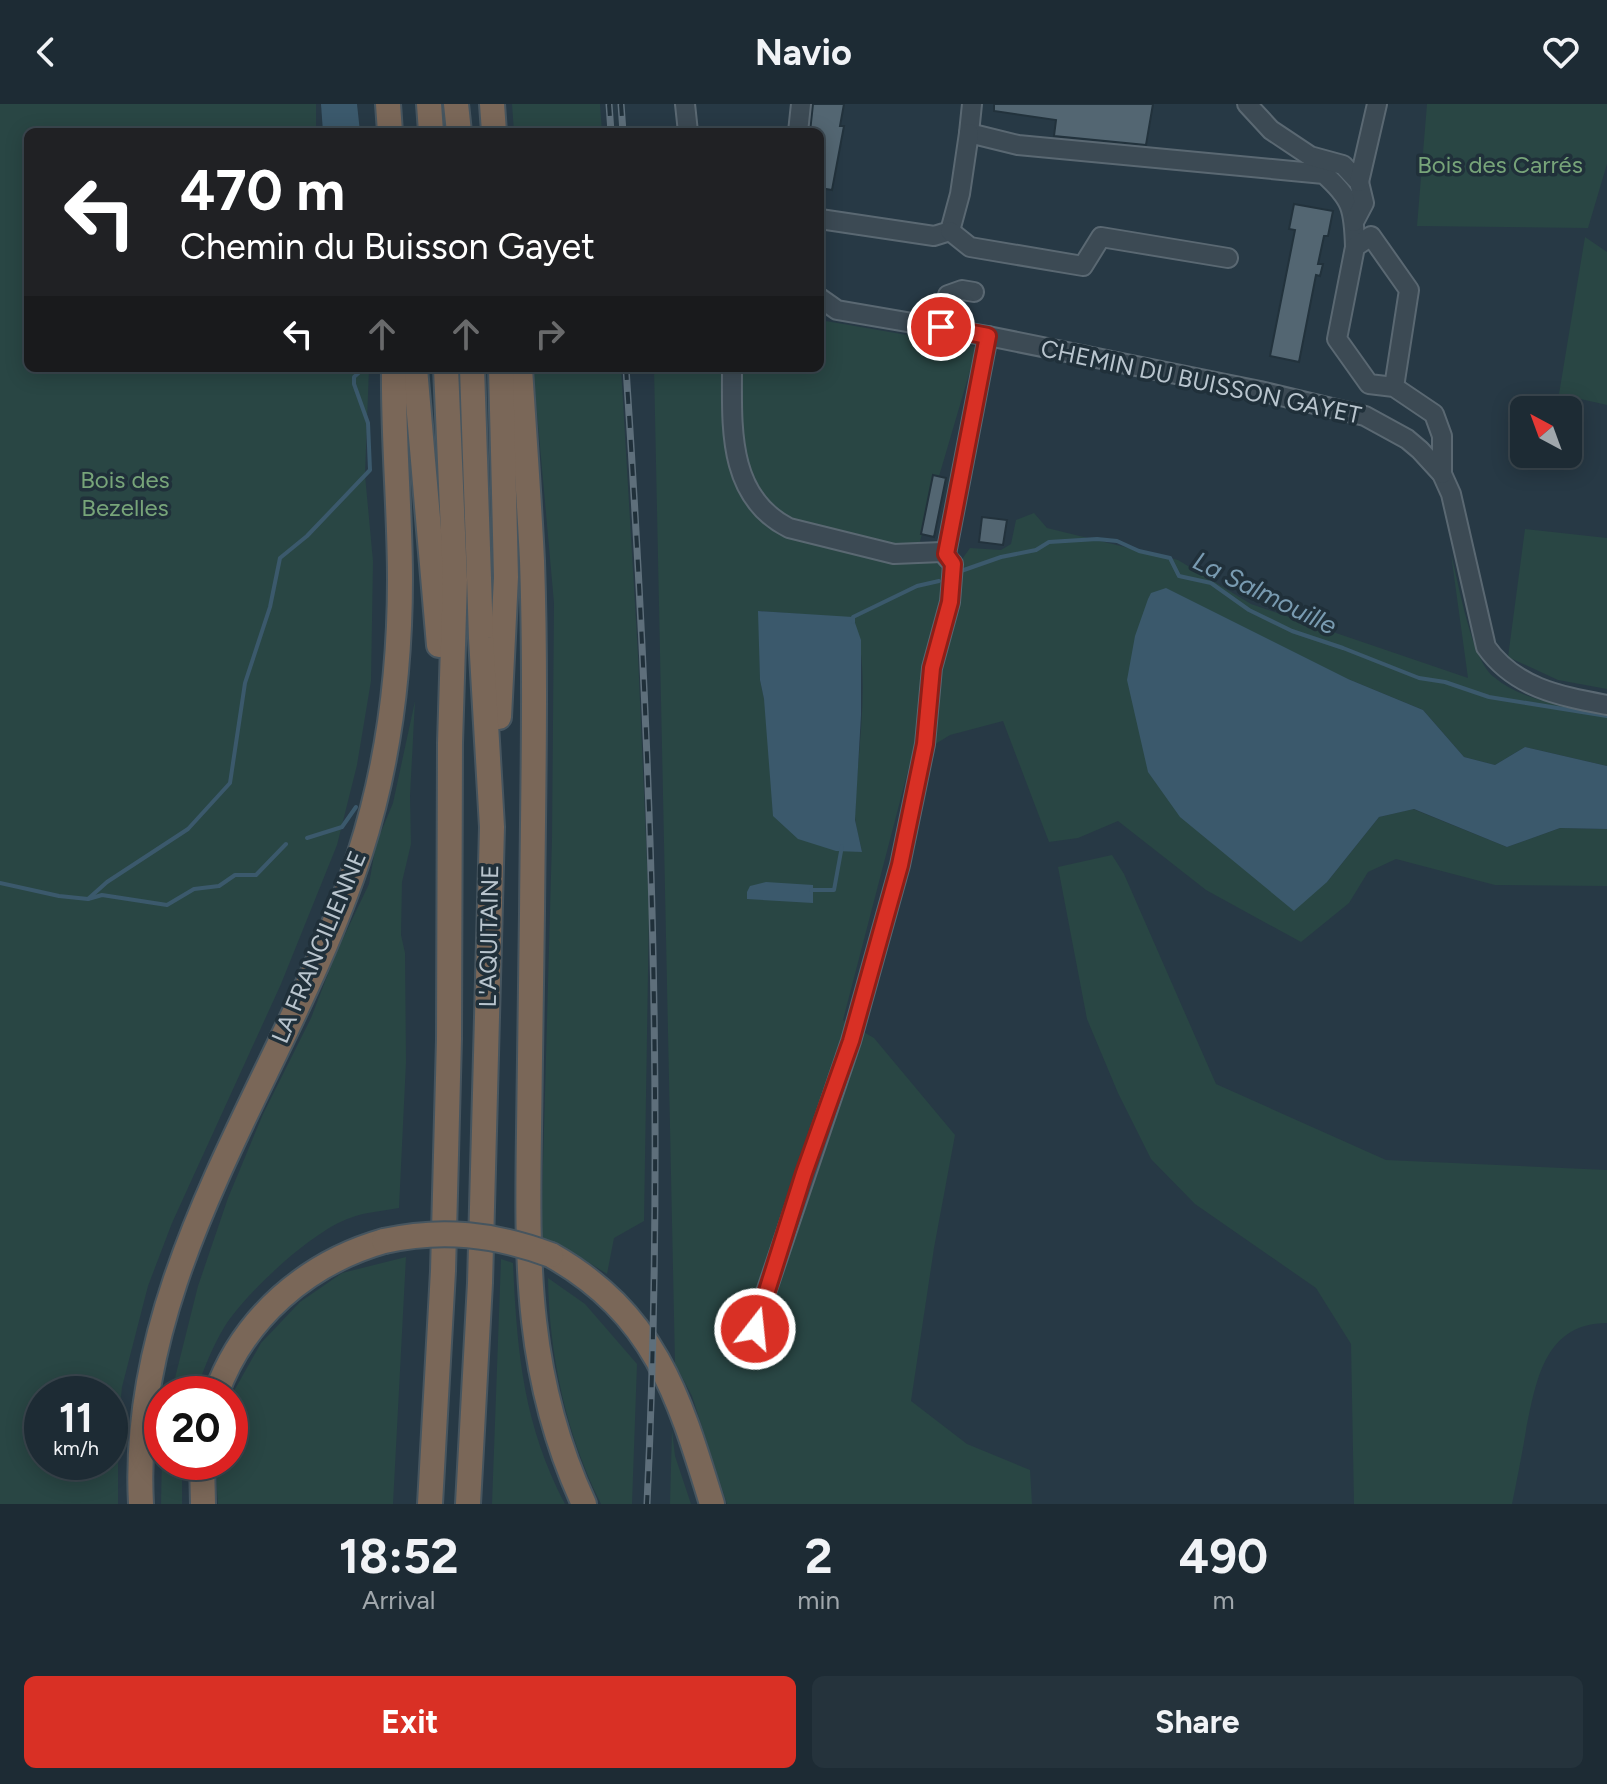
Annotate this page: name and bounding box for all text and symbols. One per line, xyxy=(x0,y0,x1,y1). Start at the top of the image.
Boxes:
icon: back xyxy=(24,30,68,74)
icon: heart xyxy=(1539,30,1583,74)
text: Navio xyxy=(755,31,852,74)
park label: Bois des Carrés xyxy=(1417,150,1583,179)
text: 470 m xyxy=(180,157,345,224)
icon: left xyxy=(48,160,152,264)
text: Chemin du Buisson Gayet xyxy=(180,225,595,268)
pin xyxy=(907,293,975,361)
icon: arrive xyxy=(919,305,963,349)
icon: left xyxy=(276,312,320,356)
icon: ahead xyxy=(360,312,404,356)
icon: ahead xyxy=(444,312,488,356)
icon: right xyxy=(528,312,572,356)
street label: CHEMIN DU BUISSON GAYET xyxy=(1038,333,1364,430)
north arrow xyxy=(1510,396,1582,468)
map controls xyxy=(1510,396,1582,468)
park label: Bois des Bezelles xyxy=(80,465,170,522)
water label: La Salmouille xyxy=(1188,544,1342,642)
street label: LA FRANCILIENNE xyxy=(265,846,372,1047)
street label: L'AQUITAINE xyxy=(473,864,504,1008)
position arrow xyxy=(713,1287,797,1371)
speed limit sign: 20 xyxy=(144,1376,248,1480)
text: 11 xyxy=(59,1394,93,1442)
text: km/h xyxy=(53,1436,99,1460)
text: 18:52 xyxy=(339,1527,459,1585)
text: 2 xyxy=(805,1527,833,1585)
text: 490 xyxy=(1179,1527,1268,1585)
text: Arrival xyxy=(362,1584,435,1616)
text: min xyxy=(797,1584,840,1616)
text: m xyxy=(1212,1584,1235,1616)
button: Exit xyxy=(24,1676,796,1768)
button: Share xyxy=(812,1676,1583,1768)

